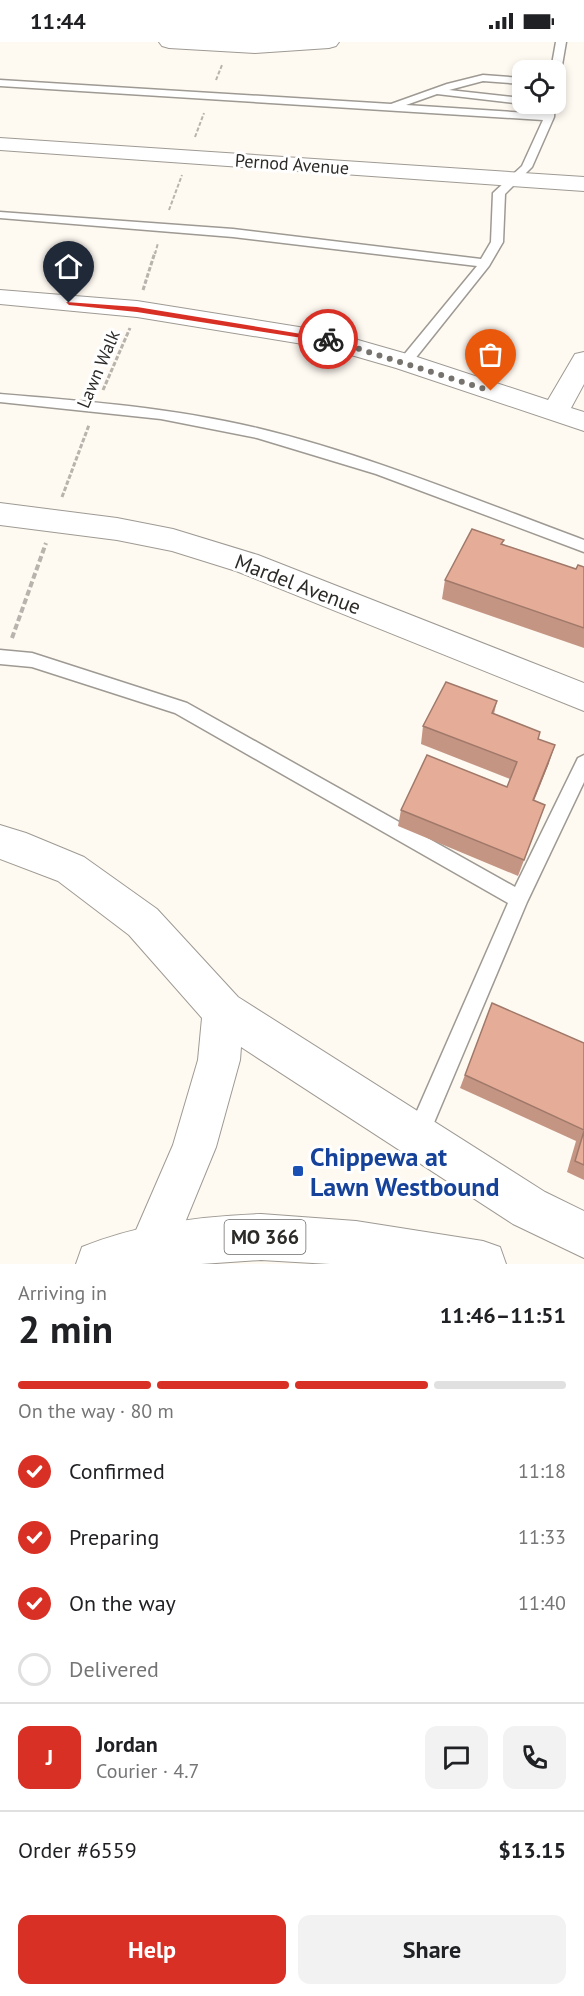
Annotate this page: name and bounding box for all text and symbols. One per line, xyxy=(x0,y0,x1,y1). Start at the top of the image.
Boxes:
text: 11:44 xyxy=(30,7,86,35)
map controls xyxy=(512,60,566,114)
button: locate xyxy=(512,60,566,114)
street label: Pernod Avenue xyxy=(234,149,350,179)
pin xyxy=(43,241,94,303)
icon: home xyxy=(52,250,85,283)
courier xyxy=(298,309,358,369)
icon: bike xyxy=(312,323,345,356)
street label: Lawn Walk xyxy=(71,326,125,411)
pin xyxy=(465,329,516,391)
icon: bag xyxy=(474,338,507,371)
street label: Mardel Avenue xyxy=(231,548,365,620)
place label: Chippewa at Lawn Westbound xyxy=(310,1140,499,1203)
marker: Chippewa at Lawn Westbound xyxy=(291,1164,305,1178)
road number: MO 366 xyxy=(224,1220,306,1254)
text: Arriving in xyxy=(18,1280,107,1306)
text: 11:46–11:51 xyxy=(440,1301,566,1329)
text: 2 min xyxy=(18,1303,113,1354)
text: On the way · 80 m xyxy=(18,1398,174,1424)
icon: check xyxy=(18,1455,51,1488)
text: Confirmed xyxy=(69,1457,165,1485)
text: 11:18 xyxy=(518,1458,566,1484)
icon: check xyxy=(18,1521,51,1554)
text: Preparing xyxy=(69,1523,159,1551)
text: 11:33 xyxy=(518,1524,566,1550)
icon: check xyxy=(18,1587,51,1620)
text: On the way xyxy=(69,1589,176,1617)
text: 11:40 xyxy=(518,1590,566,1616)
text: Delivered xyxy=(69,1655,159,1683)
button: chat xyxy=(425,1726,488,1789)
button: phone xyxy=(503,1726,566,1789)
text: Jordan xyxy=(96,1730,158,1758)
text: J xyxy=(46,1743,53,1771)
text: Courier · 4.7 xyxy=(96,1758,199,1784)
text: Order #6559 xyxy=(18,1836,137,1864)
text: $13.15 xyxy=(498,1836,566,1864)
button: Help xyxy=(18,1915,286,1984)
button: Share xyxy=(298,1915,566,1984)

